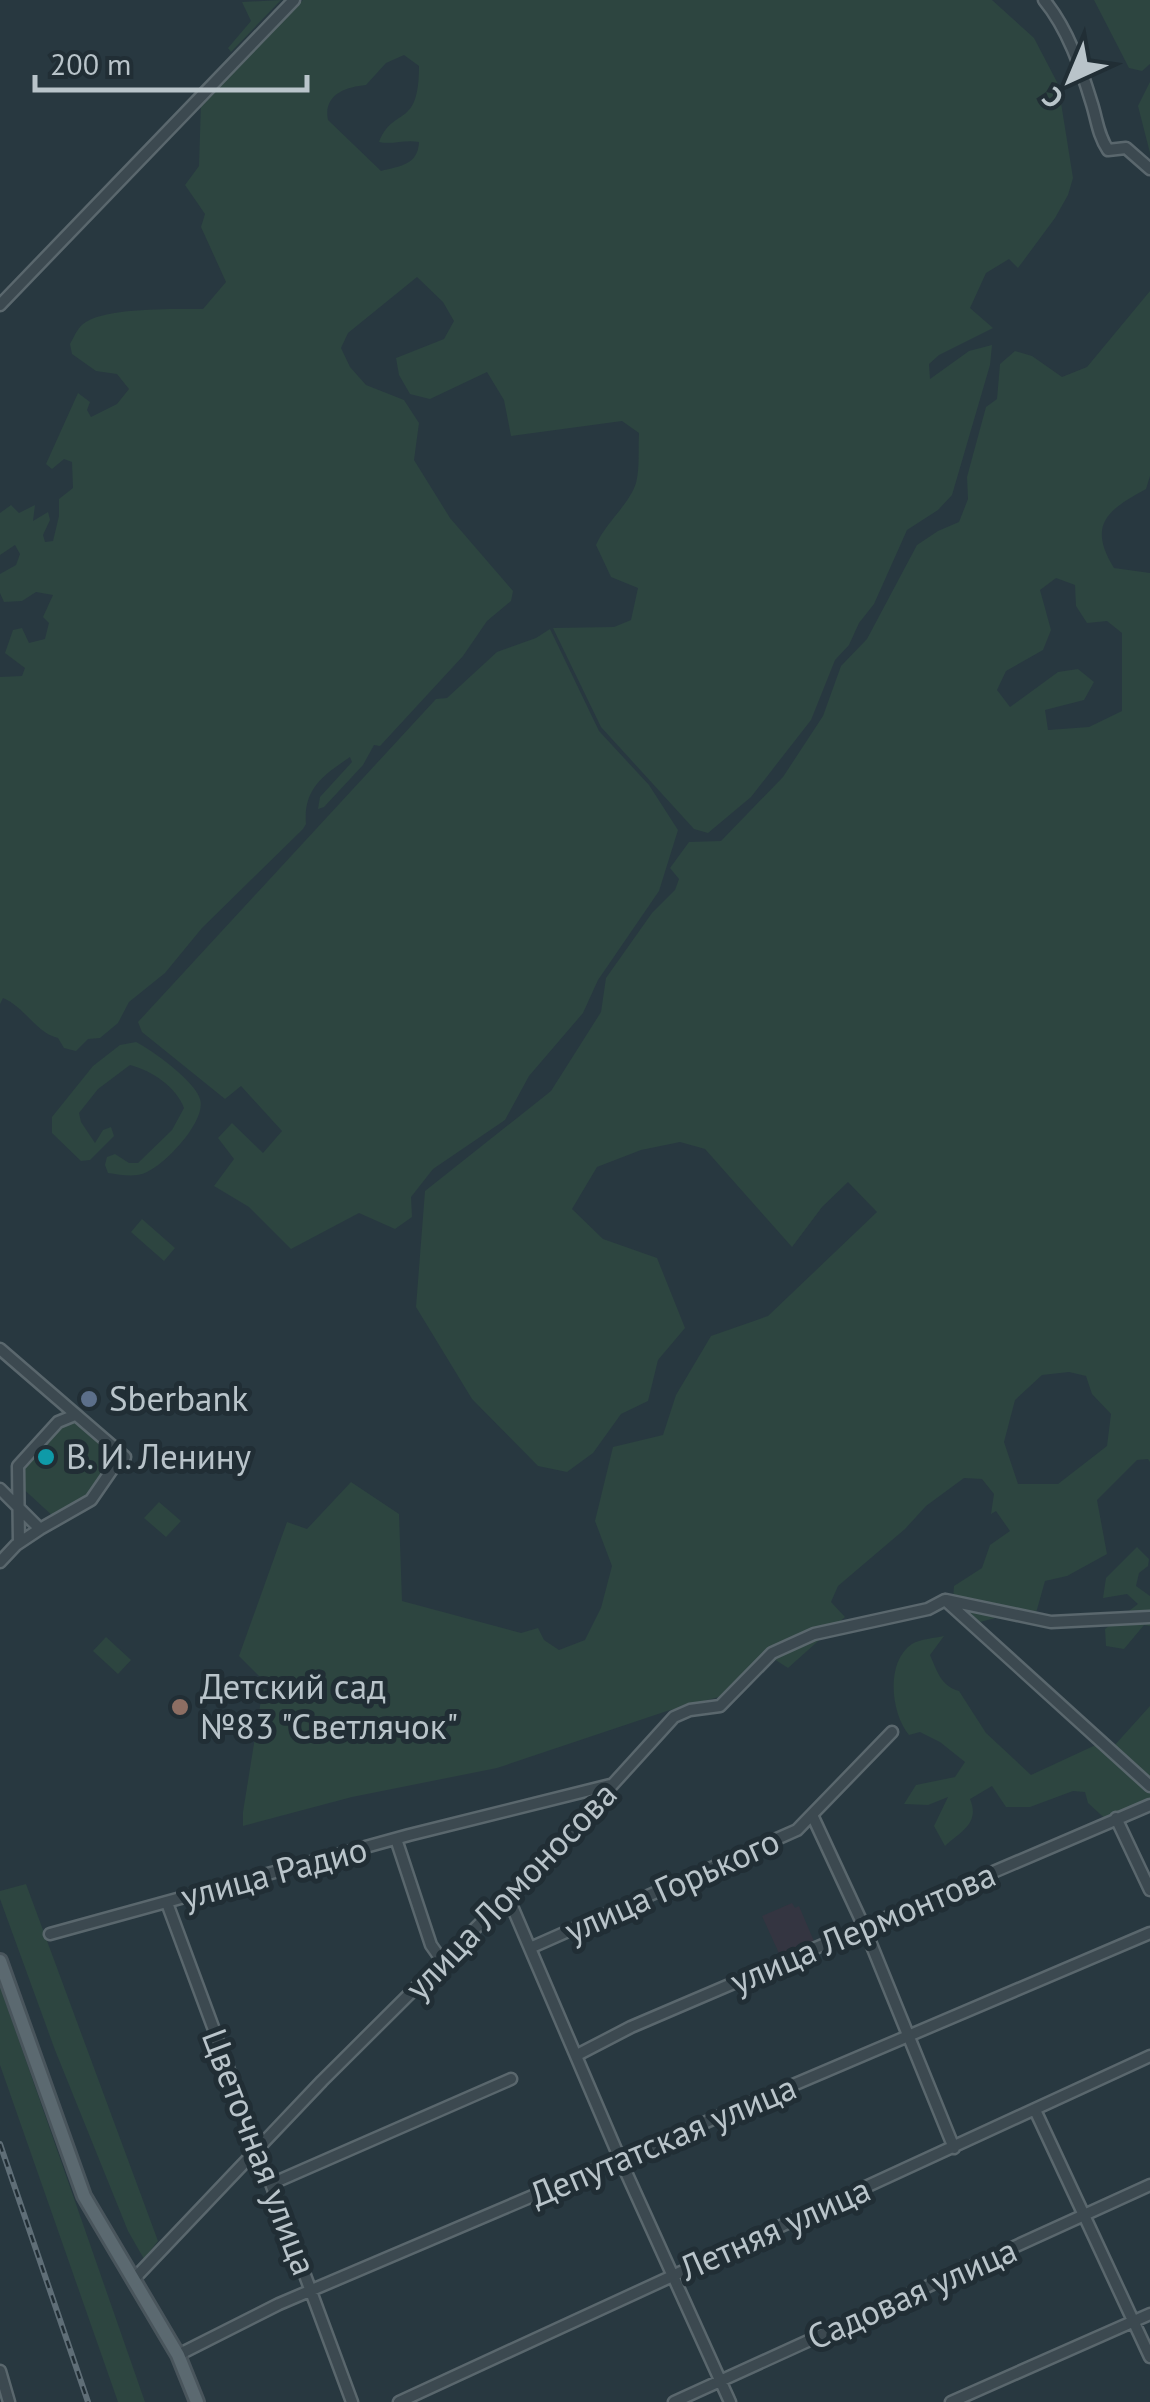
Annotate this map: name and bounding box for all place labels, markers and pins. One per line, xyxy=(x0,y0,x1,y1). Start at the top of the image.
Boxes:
place label: Sberbank xyxy=(109,1375,249,1421)
marker: Sberbank xyxy=(78,1388,100,1410)
place label: В. И. Ленину xyxy=(66,1433,251,1479)
marker: В. И. Ленину xyxy=(35,1446,57,1468)
place label: Детский сад №83 "Светлячок" xyxy=(200,1663,458,1749)
marker: Детский сад №83 "Светлячок" xyxy=(169,1696,191,1718)

